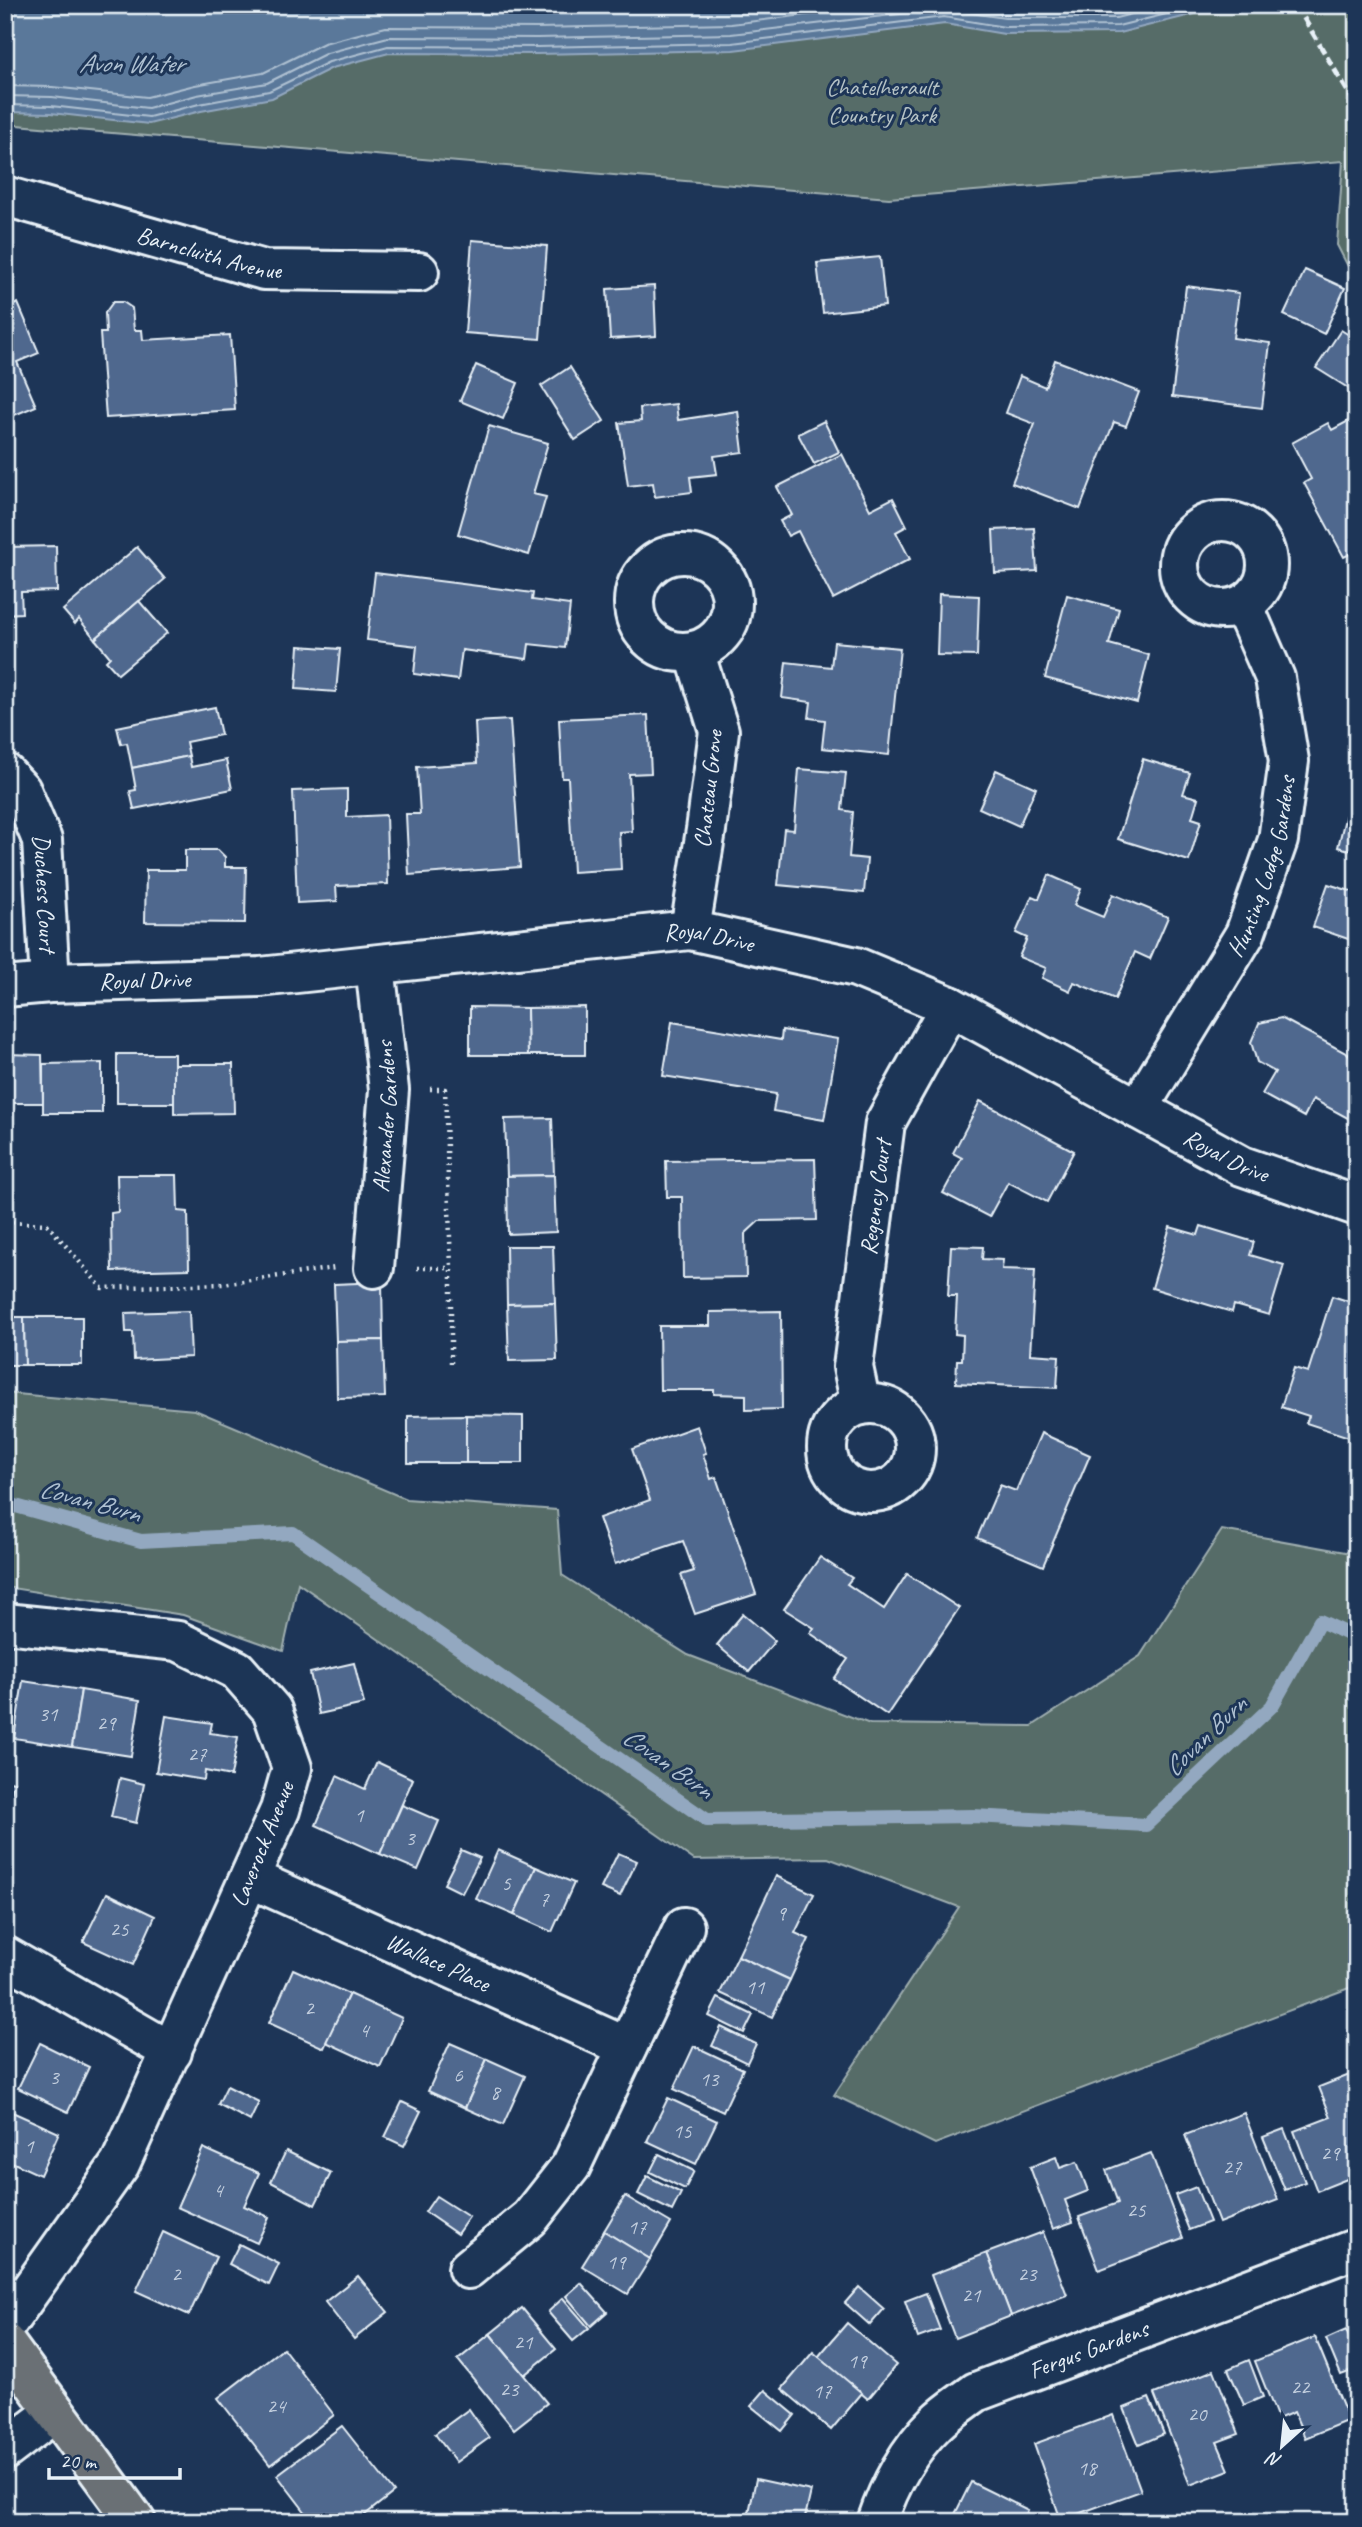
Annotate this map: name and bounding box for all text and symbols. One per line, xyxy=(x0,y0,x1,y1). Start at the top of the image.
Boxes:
water label: Avon Water xyxy=(79,47,188,80)
park label: Chatelherault Country Park xyxy=(826,72,940,130)
street label: Barncluith Avenue xyxy=(133,219,283,285)
street label: Chateau Grove xyxy=(687,727,729,849)
street label: Hunting Lodge Gardens xyxy=(1220,772,1302,962)
street label: Duchess Court xyxy=(27,834,63,956)
street label: Royal Drive xyxy=(662,915,759,959)
street label: Royal Drive xyxy=(99,964,193,997)
street label: Alexander Gardens xyxy=(365,1038,404,1193)
street label: Royal Drive xyxy=(1178,1122,1275,1190)
street label: Regency Court xyxy=(853,1135,898,1257)
water label: Covan Burn xyxy=(36,1472,146,1531)
water label: Covan Burn xyxy=(1157,1687,1255,1784)
house number: 31 xyxy=(39,1701,59,1727)
house number: 29 xyxy=(97,1710,117,1736)
water label: Covan Burn xyxy=(617,1720,721,1807)
house number: 27 xyxy=(188,1741,208,1767)
street label: Laverock Avenue xyxy=(223,1775,301,1911)
house number: 1 xyxy=(354,1802,365,1828)
house number: 3 xyxy=(405,1825,416,1851)
house number: 5 xyxy=(501,1870,512,1896)
house number: 7 xyxy=(539,1886,550,1912)
house number: 9 xyxy=(776,1900,787,1926)
house number: 25 xyxy=(110,1916,130,1942)
street label: Wallace Place xyxy=(382,1926,496,1999)
house number: 11 xyxy=(746,1974,766,2000)
house number: 2 xyxy=(304,1995,315,2021)
house number: 4 xyxy=(359,2017,371,2043)
house number: 6 xyxy=(453,2062,463,2088)
house number: 3 xyxy=(49,2064,60,2090)
house number: 13 xyxy=(700,2066,720,2092)
house number: 8 xyxy=(490,2079,502,2105)
house number: 15 xyxy=(673,2118,693,2144)
house number: 1 xyxy=(24,2133,35,2159)
house number: 29 xyxy=(1321,2140,1341,2166)
house number: 27 xyxy=(1223,2154,1243,2180)
house number: 4 xyxy=(213,2177,225,2203)
house number: 25 xyxy=(1127,2197,1147,2223)
house number: 17 xyxy=(628,2214,648,2240)
house number: 19 xyxy=(607,2249,627,2275)
house number: 2 xyxy=(171,2261,182,2287)
house number: 23 xyxy=(1018,2261,1038,2287)
house number: 21 xyxy=(962,2282,982,2308)
street label: Fergus Gardens xyxy=(1025,2312,1155,2386)
house number: 21 xyxy=(514,2329,534,2355)
house number: 19 xyxy=(848,2348,868,2374)
house number: 22 xyxy=(1291,2374,1311,2400)
house number: 23 xyxy=(500,2376,520,2402)
house number: 17 xyxy=(813,2378,833,2404)
house number: 24 xyxy=(267,2393,288,2419)
house number: 20 xyxy=(1188,2401,1208,2427)
north arrow xyxy=(1246,2412,1316,2482)
scale bar xyxy=(49,2436,180,2480)
text: N xyxy=(1261,2445,1285,2474)
text: 20 m xyxy=(60,2448,98,2474)
house number: 18 xyxy=(1078,2455,1099,2481)

